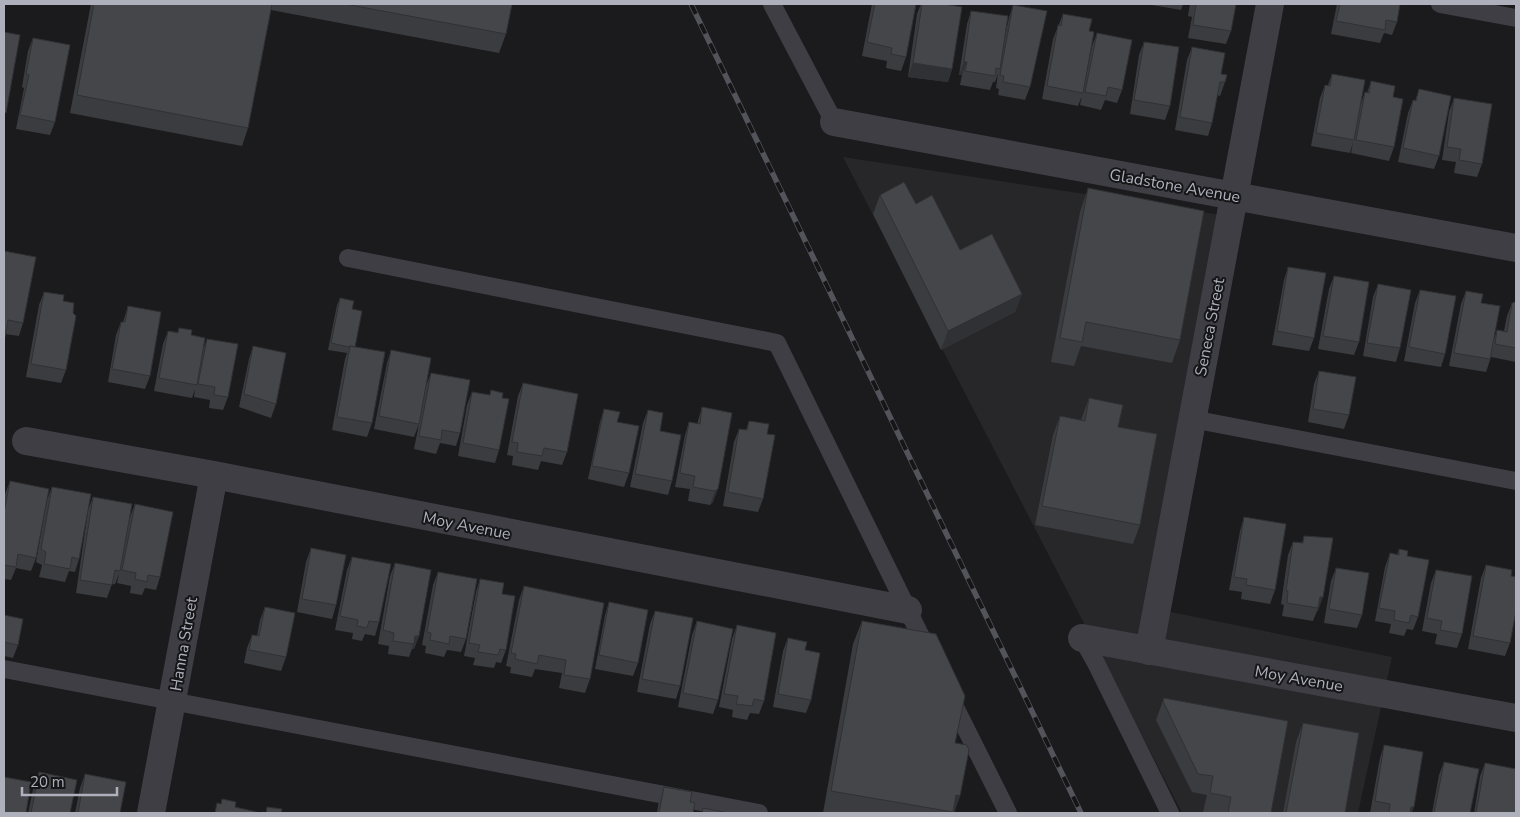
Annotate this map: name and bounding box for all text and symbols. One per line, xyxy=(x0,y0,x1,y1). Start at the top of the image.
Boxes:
street label: Gladstone Avenue xyxy=(1108,164,1242,208)
street label: Seneca Street xyxy=(1190,276,1230,378)
street label: Moy Avenue xyxy=(421,507,513,545)
street label: Hanna Street xyxy=(165,595,203,693)
street label: Moy Avenue xyxy=(1253,660,1345,698)
scale bar xyxy=(22,764,118,796)
text: 20 m xyxy=(30,772,65,792)

